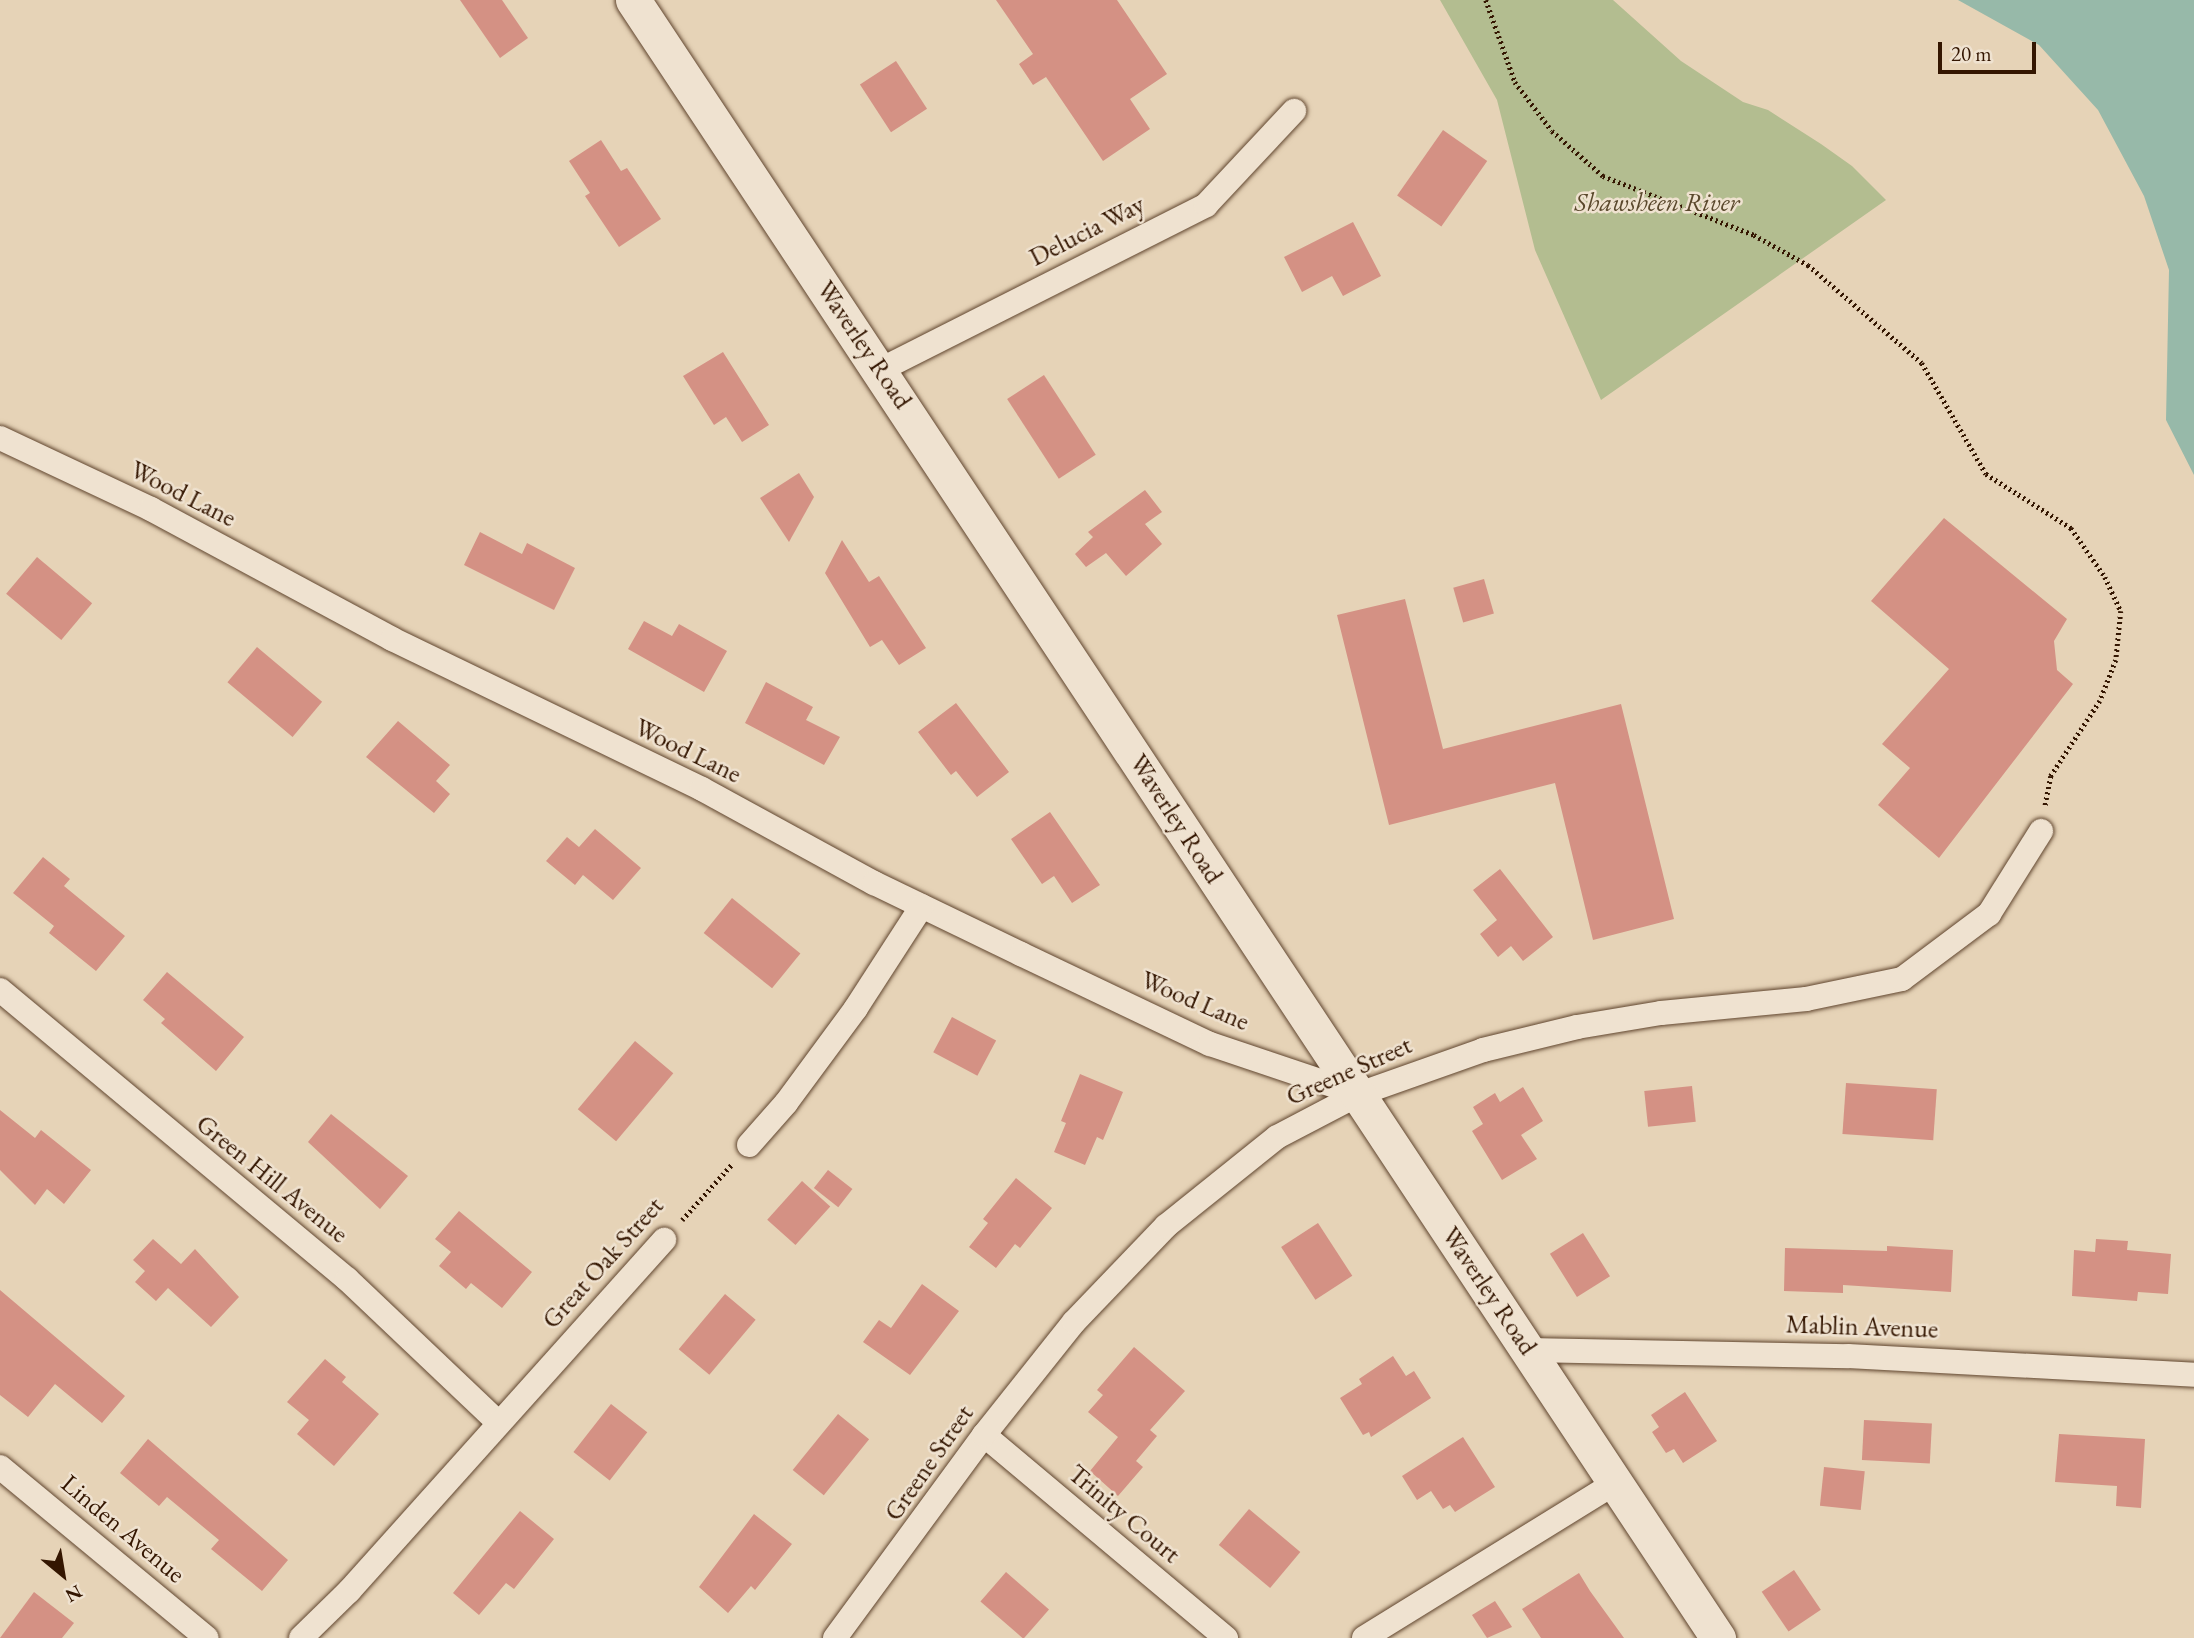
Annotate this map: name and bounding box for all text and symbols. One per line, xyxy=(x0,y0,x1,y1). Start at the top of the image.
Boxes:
scale bar xyxy=(1942,28,2040,72)
text: 20 m xyxy=(1951,40,1992,67)
park label: Shawsheen River xyxy=(1575,187,1739,219)
street label: Delucia Way xyxy=(1024,189,1150,273)
street label: Waverley Road xyxy=(810,275,918,415)
street label: Wood Lane xyxy=(125,454,241,534)
street label: Wood Lane xyxy=(630,712,746,790)
street label: Waverley Road xyxy=(1123,748,1229,890)
street label: Wood Lane xyxy=(1136,964,1254,1038)
street label: Greene Street xyxy=(1282,1030,1416,1112)
street label: Green Hill Avenue xyxy=(190,1108,354,1250)
street label: Great Oak Street xyxy=(536,1191,670,1335)
street label: Waverley Road xyxy=(1435,1221,1543,1361)
street label: Mablin Avenue xyxy=(1785,1309,1939,1345)
street label: Greene Street xyxy=(878,1399,980,1527)
street label: Trinity Court xyxy=(1062,1458,1186,1570)
street label: Linden Avenue xyxy=(55,1468,191,1590)
north arrow xyxy=(28,1540,98,1610)
text: N xyxy=(61,1579,87,1608)

